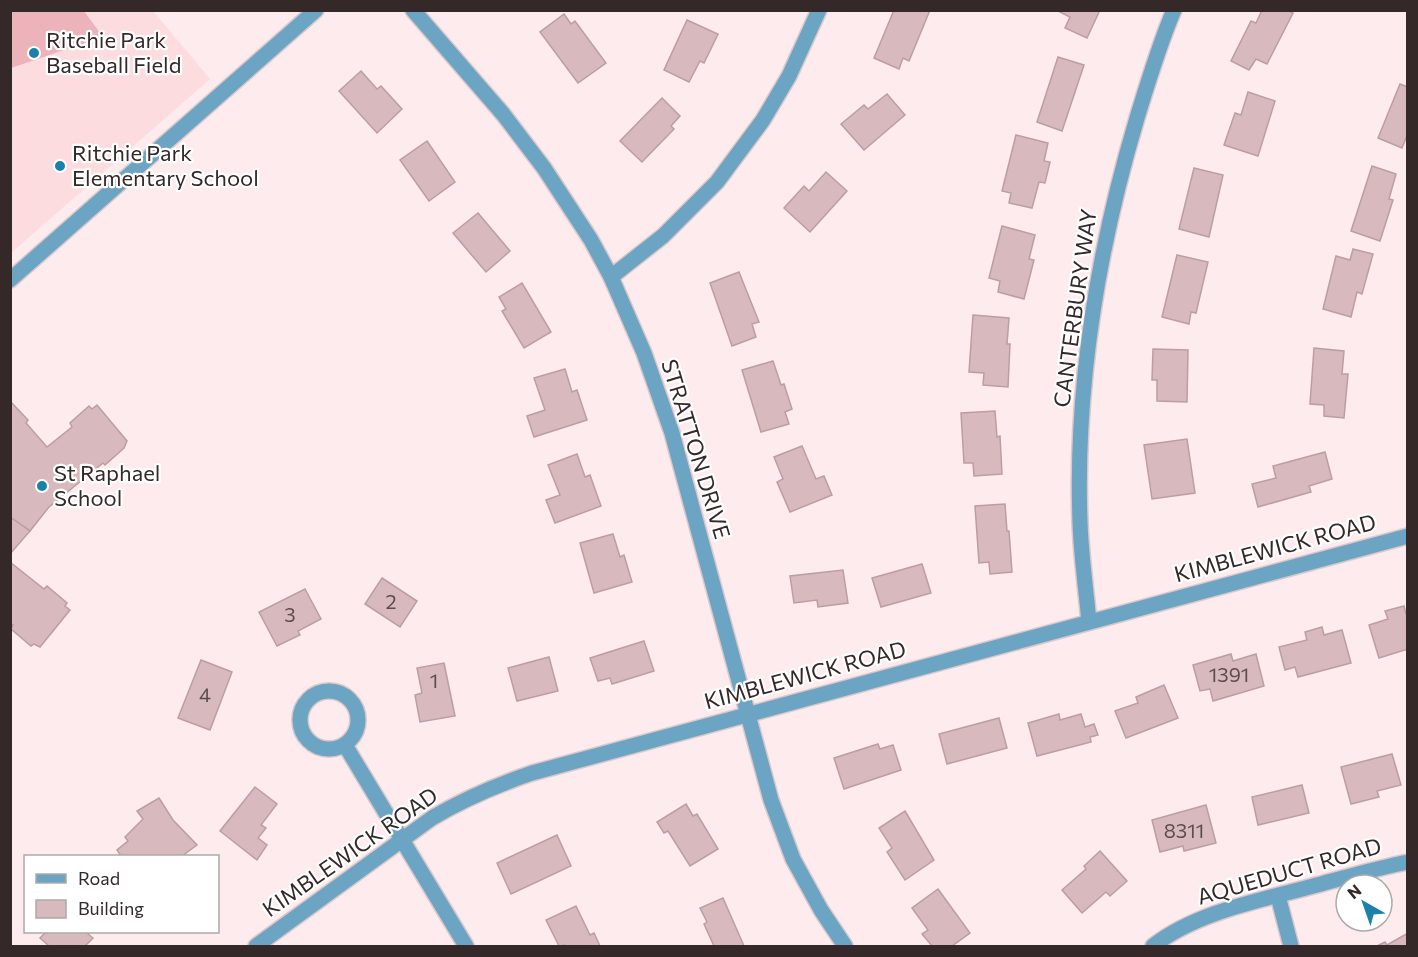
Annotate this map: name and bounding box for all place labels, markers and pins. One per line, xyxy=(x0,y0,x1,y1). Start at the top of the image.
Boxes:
place label: Ritchie Park Baseball Field xyxy=(46,26,181,78)
marker: Ritchie Park Baseball Field xyxy=(27,46,41,60)
place label: Ritchie Park Elementary School xyxy=(72,139,259,191)
marker: Ritchie Park Elementary School xyxy=(53,159,67,173)
place label: St Raphael School xyxy=(54,459,160,511)
marker: St Raphael School xyxy=(35,479,49,493)

